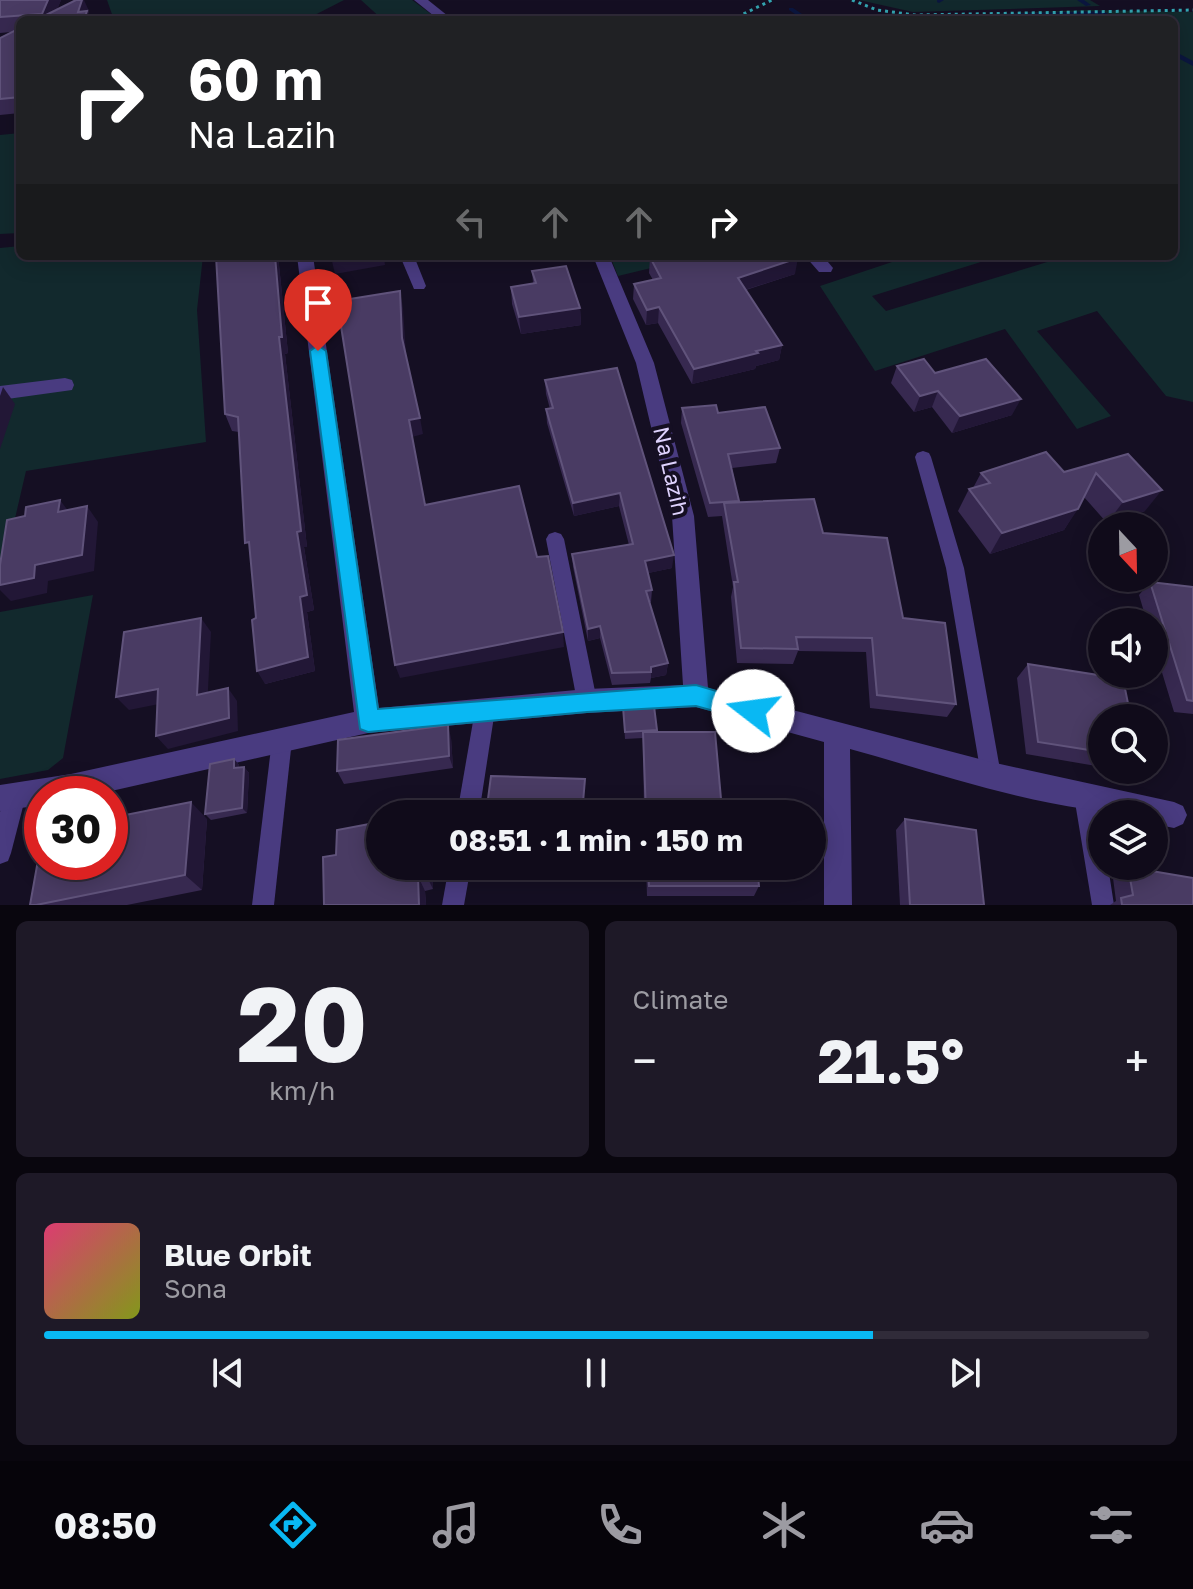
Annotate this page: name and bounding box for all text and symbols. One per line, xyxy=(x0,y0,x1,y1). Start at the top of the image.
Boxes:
text: 60 m xyxy=(188,45,323,112)
icon: right xyxy=(56,48,160,152)
text: Na Lazih xyxy=(188,113,336,156)
icon: left xyxy=(449,200,493,244)
icon: ahead xyxy=(533,200,577,244)
icon: ahead xyxy=(617,200,661,244)
icon: right xyxy=(701,200,745,244)
pin xyxy=(284,269,352,351)
icon: arrive xyxy=(296,281,340,325)
street label: Na Lazih xyxy=(648,424,695,518)
north arrow xyxy=(1088,512,1168,592)
map controls xyxy=(1088,512,1168,880)
button: sound xyxy=(1088,608,1168,688)
position arrow xyxy=(711,669,795,753)
button: search xyxy=(1088,704,1168,784)
speed limit sign: 30 xyxy=(24,776,128,880)
button: layers xyxy=(1088,800,1168,880)
text: 08:51 · 1 min · 150 m xyxy=(449,822,743,858)
text: 20 xyxy=(237,960,368,1085)
text: Climate xyxy=(633,984,728,1015)
text: 21.5° xyxy=(817,1024,964,1096)
text: − xyxy=(633,1034,657,1087)
text: + xyxy=(1125,1034,1149,1087)
text: km/h xyxy=(269,1075,335,1106)
text: Blue Orbit xyxy=(164,1237,312,1273)
text: Sona xyxy=(164,1273,227,1304)
icon: previous xyxy=(206,1351,250,1395)
icon: pause xyxy=(574,1351,618,1395)
icon: next xyxy=(943,1351,987,1395)
icon: directions xyxy=(265,1497,321,1553)
icon: music xyxy=(428,1497,484,1553)
icon: phone xyxy=(592,1497,648,1553)
icon: climate xyxy=(756,1497,812,1553)
icon: car xyxy=(919,1497,975,1553)
icon: filters xyxy=(1083,1497,1139,1553)
text: 08:50 xyxy=(54,1504,157,1547)

